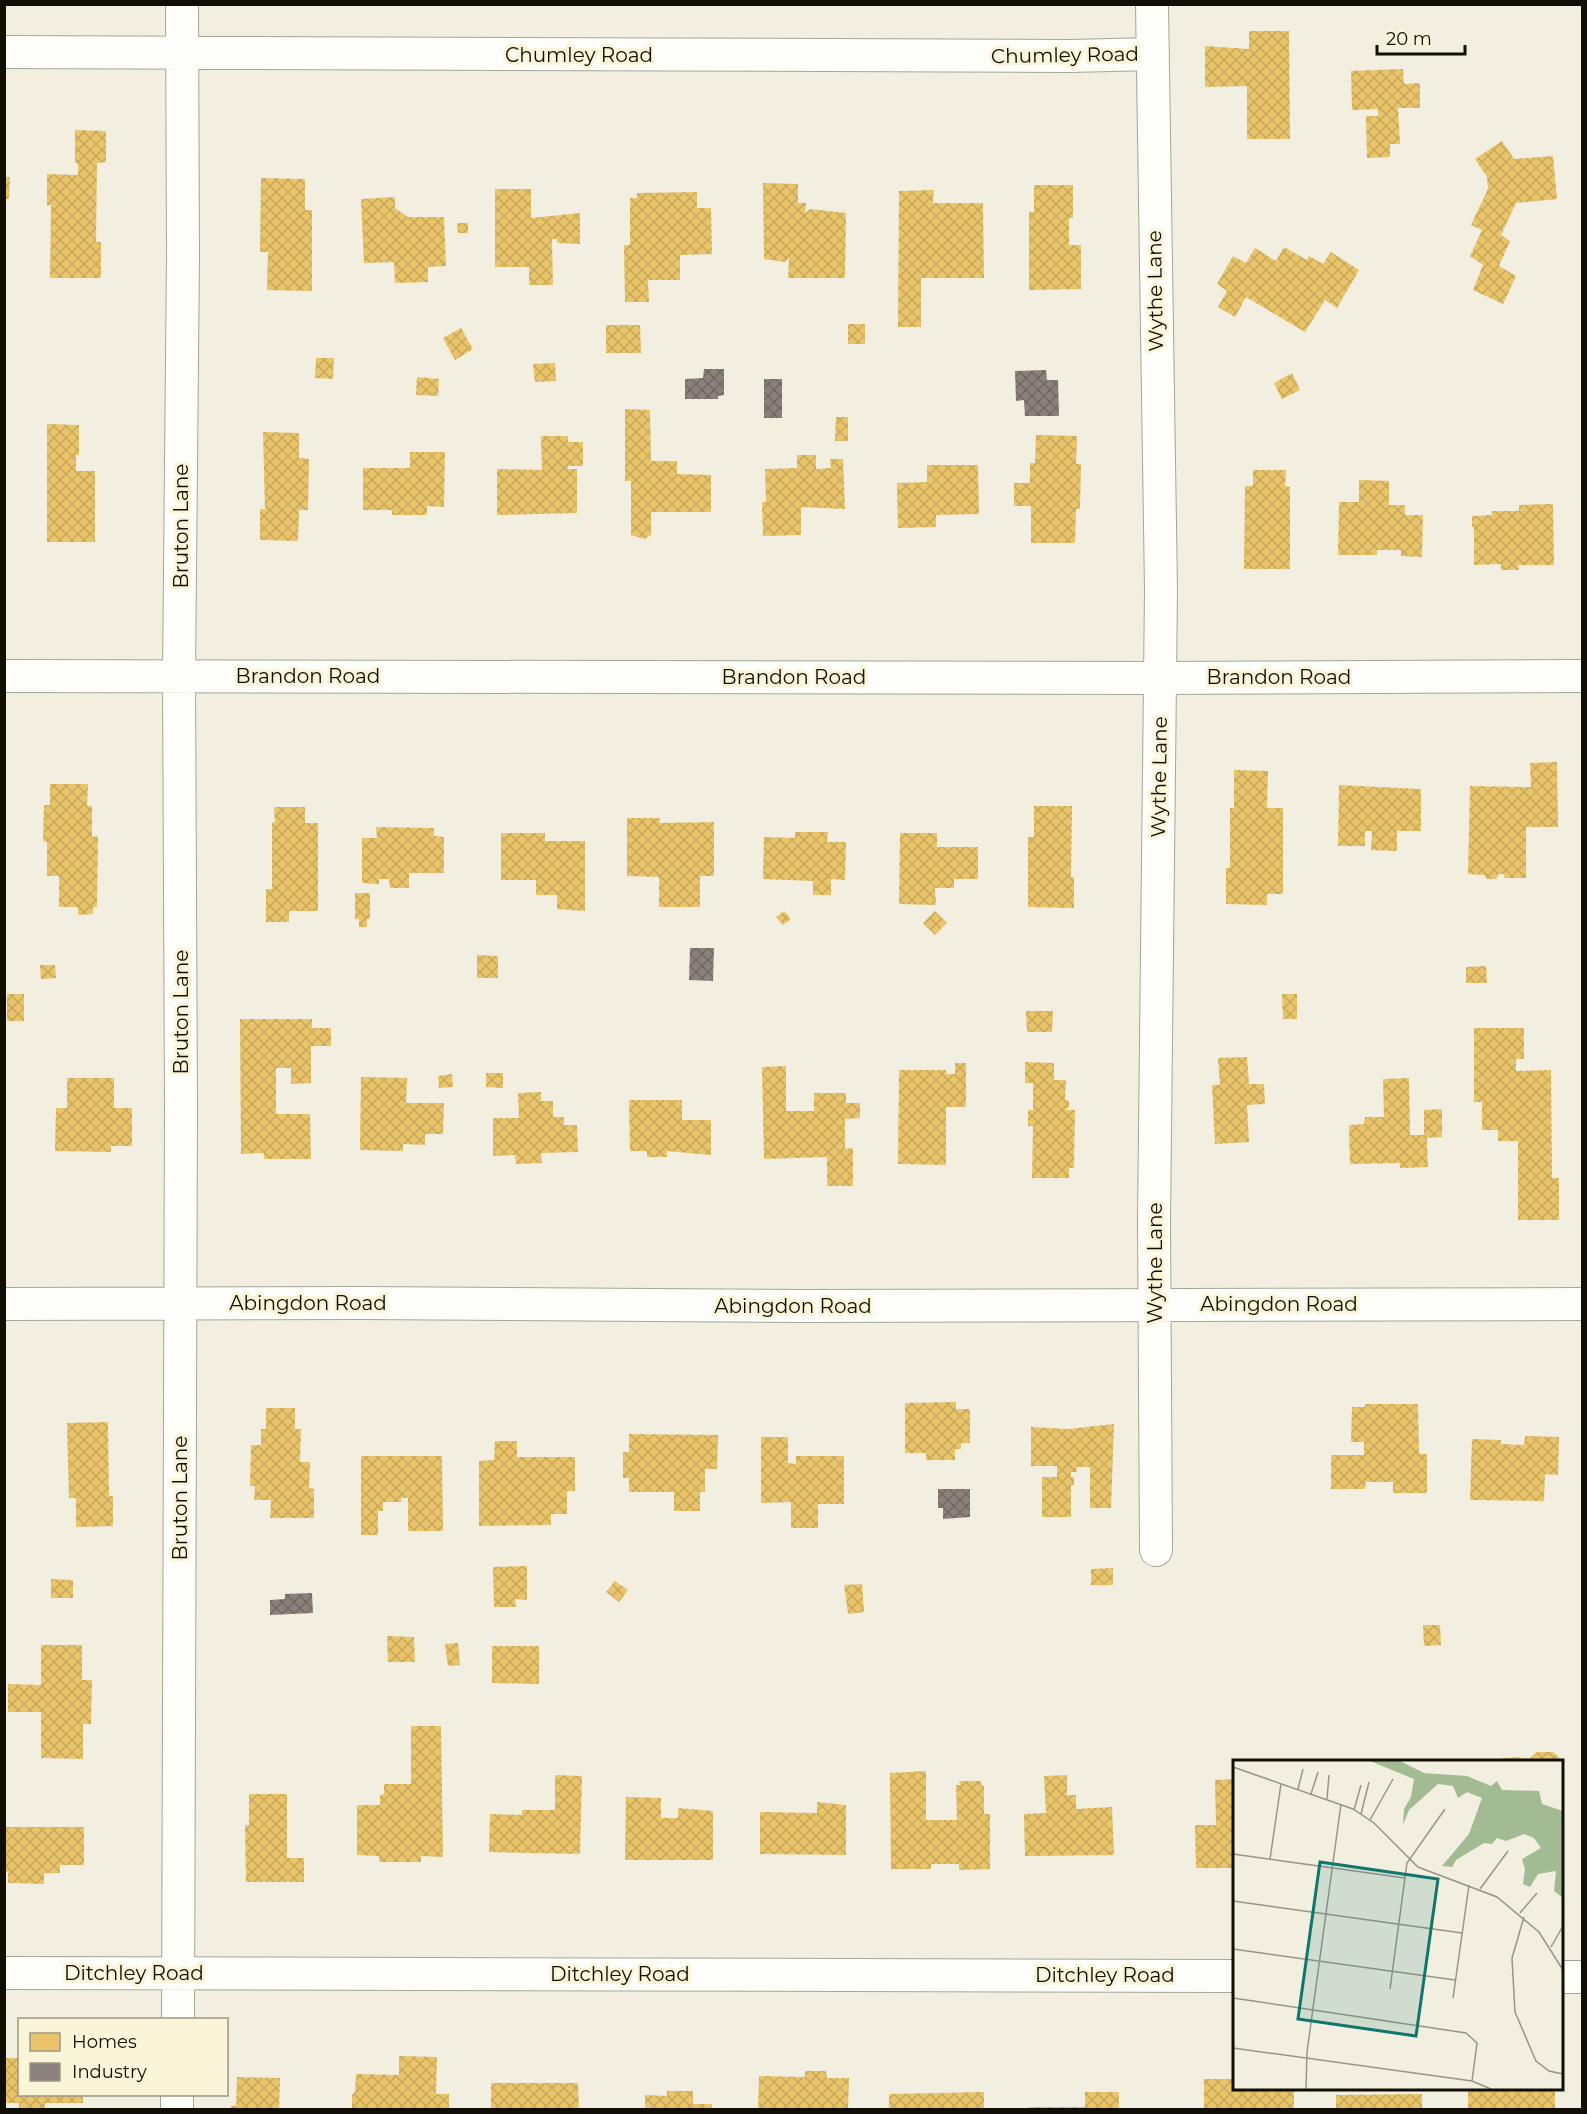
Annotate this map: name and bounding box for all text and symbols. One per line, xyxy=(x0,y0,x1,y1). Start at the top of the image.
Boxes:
scale bar xyxy=(1377,18,1466,56)
text: 20 m xyxy=(1386,28,1432,50)
street label: Chumley Road xyxy=(991,42,1139,68)
street label: Chumley Road xyxy=(505,43,653,67)
street label: Wythe Lane xyxy=(1142,230,1168,352)
street label: Bruton Lane xyxy=(169,464,193,588)
street label: Brandon Road xyxy=(236,664,380,688)
street label: Brandon Road xyxy=(722,665,866,689)
street label: Brandon Road xyxy=(1207,665,1351,689)
street label: Wythe Lane xyxy=(1146,716,1172,838)
street label: Bruton Lane xyxy=(169,950,193,1074)
street label: Wythe Lane xyxy=(1143,1202,1167,1324)
street label: Abingdon Road xyxy=(229,1291,387,1315)
street label: Abingdon Road xyxy=(1200,1292,1358,1316)
street label: Abingdon Road xyxy=(714,1294,872,1318)
street label: Bruton Lane xyxy=(168,1436,192,1560)
inset map xyxy=(1233,1760,1563,2090)
street label: Ditchley Road xyxy=(64,1961,204,1985)
street label: Ditchley Road xyxy=(550,1962,690,1986)
street label: Ditchley Road xyxy=(1035,1963,1175,1987)
legend xyxy=(18,2018,228,2096)
text: Homes xyxy=(72,2031,137,2053)
text: Industry xyxy=(72,2061,147,2083)

